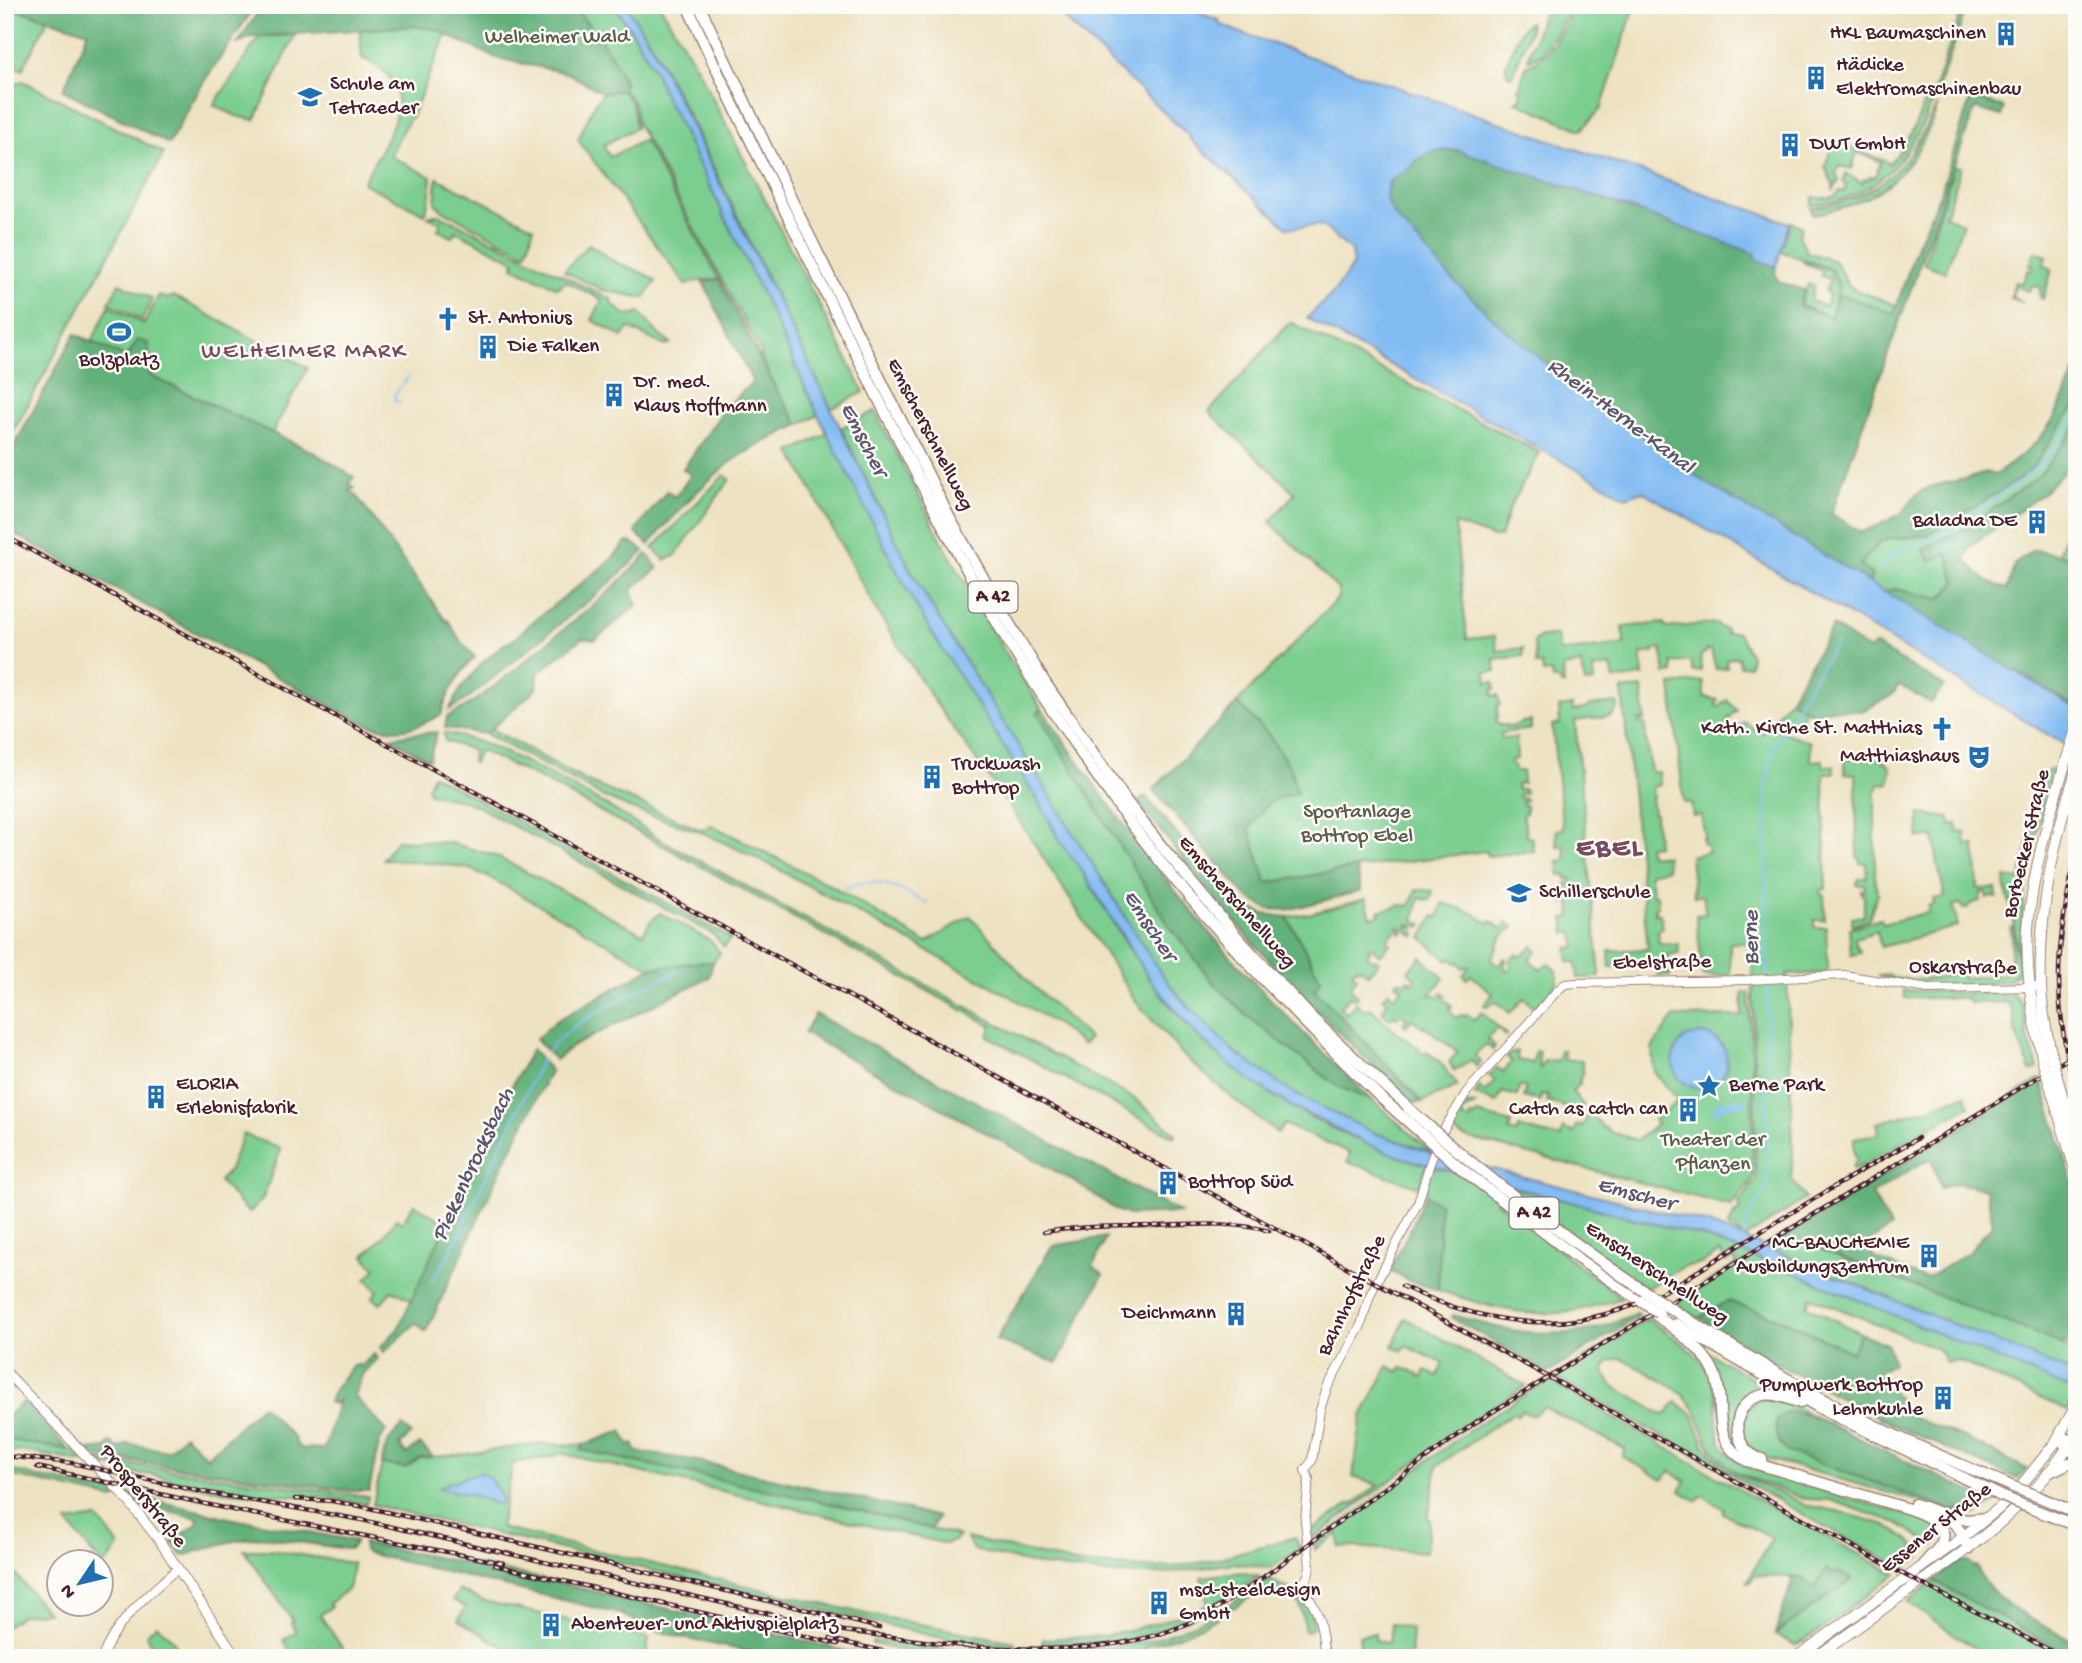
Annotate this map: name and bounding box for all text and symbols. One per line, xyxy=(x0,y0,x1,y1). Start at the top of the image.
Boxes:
building icon: HKL Baumaschinen xyxy=(1992,20,2020,48)
place label: HKL Baumaschinen xyxy=(1829,22,1986,47)
park label: Welheimer Wald xyxy=(485,26,631,51)
place label: Hädicke Elektromaschinenbau xyxy=(1836,54,2022,103)
building icon: Hädicke Elektromaschinenbau xyxy=(1802,64,1830,92)
place label: Schule am Tetraeder xyxy=(329,73,420,122)
school or university icon: Schule am Tetraeder xyxy=(296,83,324,111)
building icon: DWT GmbH xyxy=(1776,131,1804,159)
place label: DWT GmbH xyxy=(1808,133,1907,158)
church icon: St. Antonius xyxy=(434,305,462,333)
place label: St. Antonius xyxy=(468,307,573,332)
sports icon: Bolzplatz xyxy=(105,318,133,346)
building icon: Die Falken xyxy=(474,333,502,361)
place label: Die Falken xyxy=(506,335,599,360)
district label: WELHEIMER MARK xyxy=(201,339,407,366)
place label: Bolzplatz xyxy=(78,349,160,374)
water label: Rhein-Herne-Kanal xyxy=(1541,353,1700,482)
street label: Emscherschnellweg xyxy=(880,355,978,515)
place label: Dr. med. Klaus Hoffmann xyxy=(632,371,767,420)
building icon: Dr. med. Klaus Hoffmann xyxy=(600,381,628,409)
water label: Emscher xyxy=(833,399,895,486)
building icon: Baladna DE xyxy=(2023,508,2051,536)
place label: Baladna DE xyxy=(1912,510,2018,535)
road number: A 42 xyxy=(968,582,1018,612)
church icon: Kath. Kirche St. Matthias xyxy=(1928,715,1956,743)
place label: Kath. Kirche St. Matthias xyxy=(1701,717,1923,742)
theatre icon: Matthiashaus xyxy=(1965,743,1993,771)
place label: Matthiashaus xyxy=(1840,745,1960,770)
place label: Truckwash Bottrop xyxy=(951,753,1041,802)
building icon: Truckwash Bottrop xyxy=(918,763,946,791)
street label: Borbecker Straße xyxy=(1999,766,2058,922)
park label: Sportanlage Bottrop Ebel xyxy=(1300,801,1413,850)
street label: Emscherschnellweg xyxy=(1172,832,1300,975)
district label: EBEL xyxy=(1576,833,1644,866)
school or university icon: Schillerschule xyxy=(1505,879,1533,907)
place label: Schillerschule xyxy=(1539,881,1652,906)
water label: Emscher xyxy=(1116,885,1185,971)
water label: Berne xyxy=(1739,910,1766,965)
street label: Ebelstraße xyxy=(1612,951,1713,977)
street label: Oskarstraße xyxy=(1909,956,2018,982)
place icon: Berne Park xyxy=(1695,1072,1723,1100)
place label: ELORIA Erlebnisfabrik xyxy=(176,1073,298,1122)
place label: Berne Park xyxy=(1728,1074,1826,1099)
building icon: ELORIA Erlebnisfabrik xyxy=(142,1083,170,1111)
water label: Piekenbrocksbach xyxy=(427,1083,522,1246)
building icon: Catch as catch can xyxy=(1674,1096,1702,1124)
place label: Catch as catch can xyxy=(1509,1098,1668,1123)
park label: Theater der Pflanzen xyxy=(1660,1129,1767,1178)
building icon: Bottrop Süd xyxy=(1154,1169,1182,1197)
place label: Bottrop Süd xyxy=(1187,1171,1294,1196)
water label: Emscher xyxy=(1594,1172,1682,1220)
road number: A 42 xyxy=(1510,1198,1558,1228)
street label: Emscherschnellweg xyxy=(1580,1217,1733,1331)
street label: Bahnhofstraße xyxy=(1313,1230,1394,1361)
place label: MC-BAUCHEMIE Ausbildungszentrum xyxy=(1736,1232,1910,1281)
building icon: MC-BAUCHEMIE Ausbildungszentrum xyxy=(1915,1242,1943,1270)
building icon: Deichmann xyxy=(1222,1300,1250,1328)
place label: Deichmann xyxy=(1120,1302,1216,1327)
place label: Pumpwerk Bottrop Lehmkuhle xyxy=(1759,1374,1924,1423)
building icon: Pumpwerk Bottrop Lehmkuhle xyxy=(1929,1384,1957,1412)
street label: Prosperstraße xyxy=(92,1440,192,1554)
street label: Essener Straße xyxy=(1877,1477,1998,1580)
north arrow xyxy=(46,1548,116,1618)
text: N xyxy=(56,1579,82,1602)
place label: msd-steeldesign GmbH xyxy=(1179,1579,1321,1628)
building icon: msd-steeldesign GmbH xyxy=(1145,1589,1173,1617)
building icon: Abenteuer- und Aktivspielplatz xyxy=(537,1611,565,1639)
place label: Abenteuer- und Aktivspielplatz xyxy=(571,1613,839,1638)

